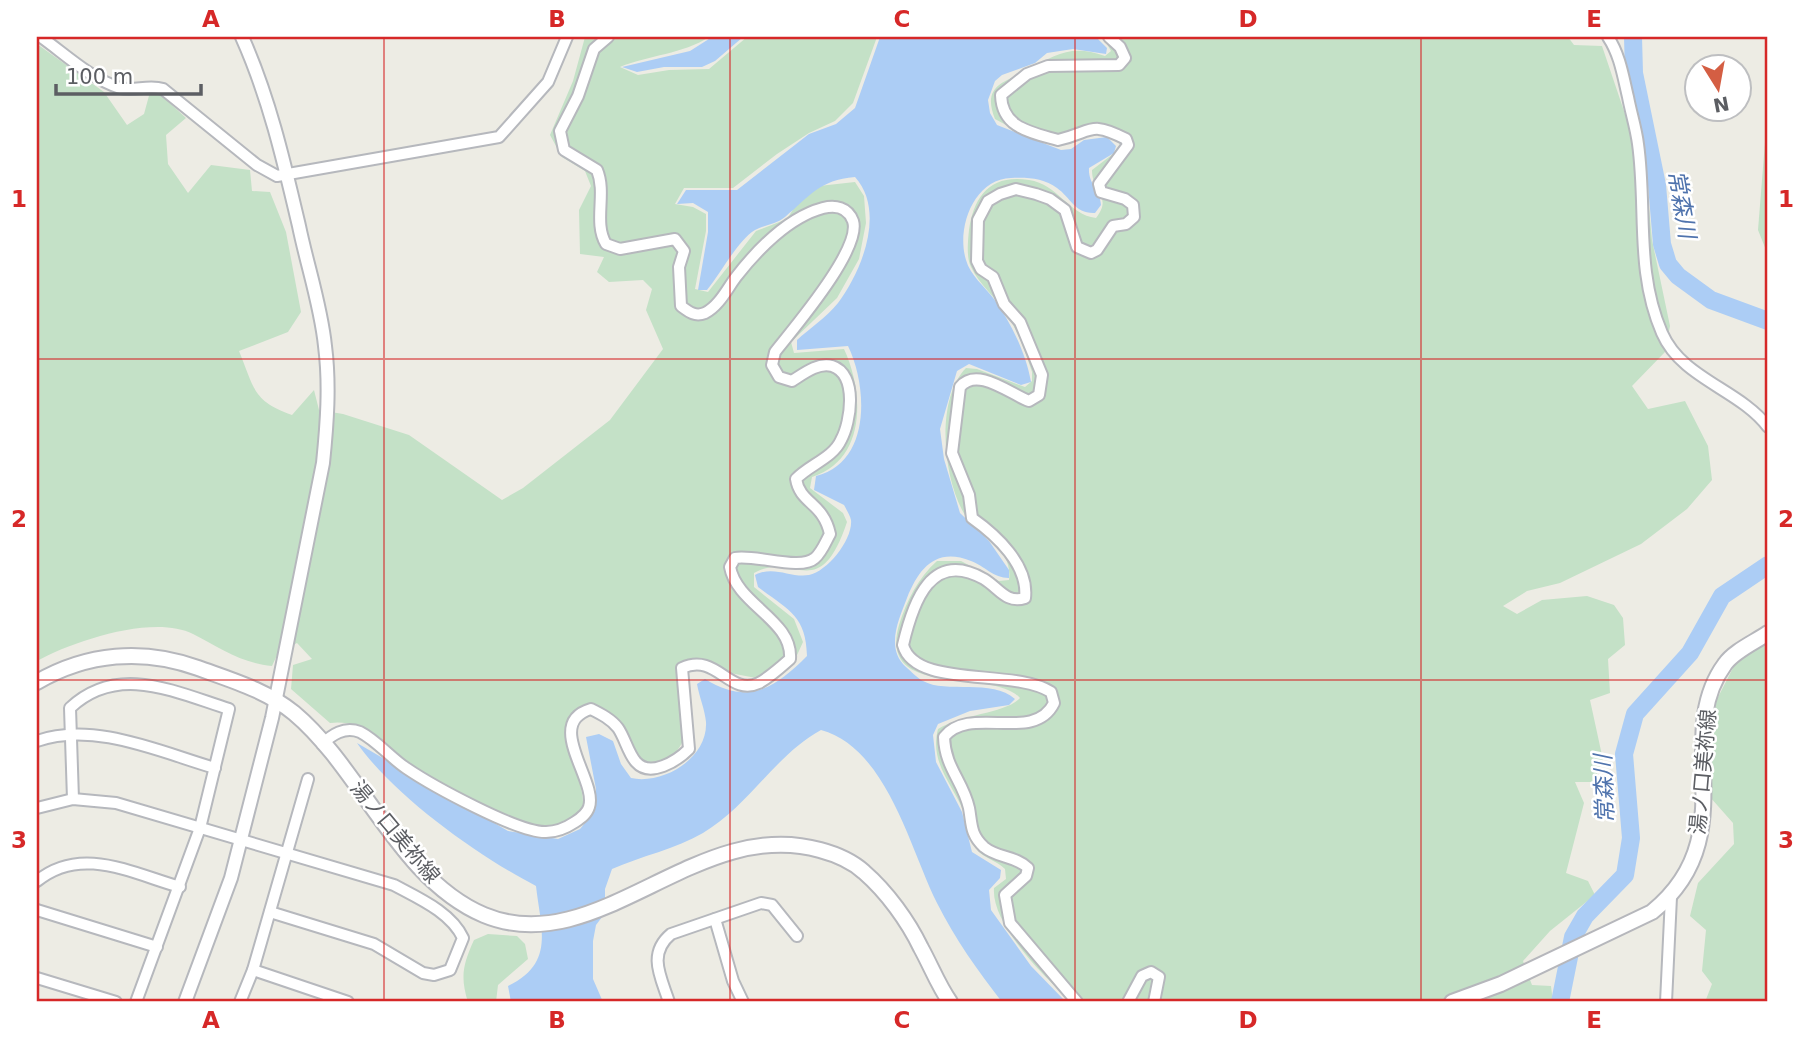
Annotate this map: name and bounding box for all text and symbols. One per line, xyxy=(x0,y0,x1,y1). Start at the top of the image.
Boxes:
text: A xyxy=(202,6,220,32)
text: B xyxy=(548,6,566,32)
text: C xyxy=(894,6,910,32)
text: D xyxy=(1238,6,1258,32)
text: E xyxy=(1586,6,1602,32)
scale bar xyxy=(56,52,201,96)
north arrow xyxy=(1682,52,1752,122)
text: 100 m xyxy=(66,65,133,89)
text: N xyxy=(1711,92,1731,117)
water label: 常森川 xyxy=(1663,168,1701,243)
text: 1 xyxy=(11,186,27,212)
text: 1 xyxy=(1778,186,1794,212)
text: 2 xyxy=(11,506,27,532)
text: 2 xyxy=(1778,506,1794,532)
street label: 湯ノ口美祢線 xyxy=(1686,708,1720,836)
water label: 常森川 xyxy=(1590,751,1618,824)
street label: 湯ノ口美祢線 xyxy=(345,776,445,888)
text: 3 xyxy=(11,827,27,853)
text: 3 xyxy=(1778,827,1794,853)
text: A xyxy=(202,1007,220,1033)
text: B xyxy=(548,1007,566,1033)
text: C xyxy=(894,1007,910,1033)
text: D xyxy=(1238,1007,1258,1033)
text: E xyxy=(1586,1007,1602,1033)

